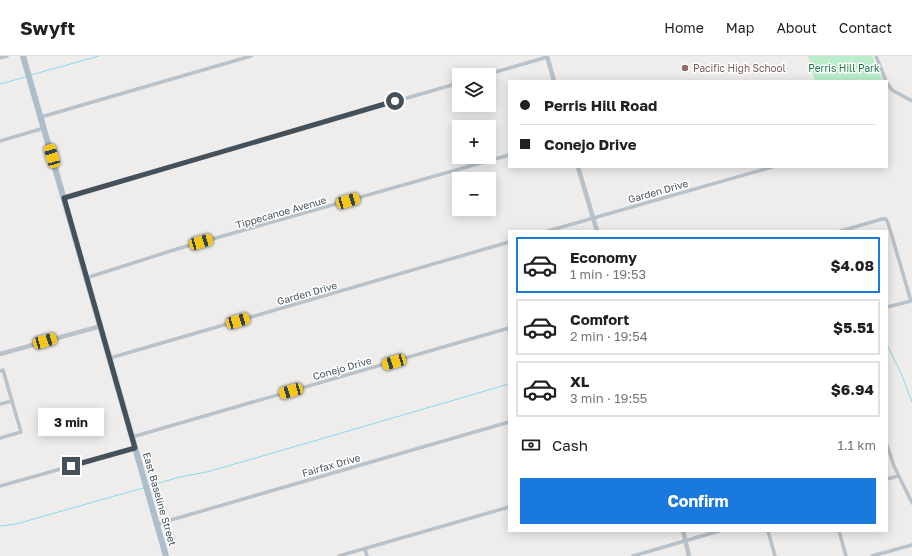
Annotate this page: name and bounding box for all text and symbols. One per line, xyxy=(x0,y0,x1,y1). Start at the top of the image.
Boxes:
text: Swyft xyxy=(20,16,75,39)
text: Home xyxy=(664,19,704,36)
text: Map xyxy=(726,19,754,36)
text: About xyxy=(776,19,817,36)
text: Contact xyxy=(839,19,892,36)
place label: Pacific High School xyxy=(693,62,786,74)
park label: Perris Hill Park xyxy=(808,62,880,74)
marker: Pacific High School xyxy=(680,63,690,73)
map controls xyxy=(452,68,496,216)
button: layers xyxy=(452,68,496,112)
route start xyxy=(386,92,404,110)
text: Perris Hill Road xyxy=(544,96,657,114)
button: + xyxy=(452,120,496,164)
text: Conejo Drive xyxy=(544,135,637,153)
car xyxy=(43,143,61,169)
button: − xyxy=(452,172,496,216)
street label: Garden Drive xyxy=(627,177,690,205)
car xyxy=(335,192,361,210)
street label: Tippecanoe Avenue xyxy=(234,193,328,231)
car xyxy=(188,233,214,251)
icon: car xyxy=(522,247,558,283)
text: Economy xyxy=(570,248,637,266)
text: $4.08 xyxy=(830,256,874,274)
text: 1 min · 19:53 xyxy=(570,266,646,282)
street label: Garden Drive xyxy=(276,279,339,307)
icon: car xyxy=(522,309,558,345)
text: Comfort xyxy=(570,310,629,328)
car xyxy=(225,312,251,330)
text: $5.51 xyxy=(833,318,874,336)
text: 2 min · 19:54 xyxy=(570,328,648,344)
car xyxy=(32,332,58,350)
car xyxy=(381,353,407,371)
street label: Conejo Drive xyxy=(311,354,373,382)
icon: car xyxy=(522,371,558,407)
text: XL xyxy=(570,372,589,390)
text: $6.94 xyxy=(831,380,874,398)
car xyxy=(278,382,304,400)
text: 3 min · 19:55 xyxy=(570,390,647,406)
callout: 3 min xyxy=(38,408,104,436)
text: 3 min xyxy=(54,414,88,430)
icon: cash xyxy=(520,434,542,456)
text: Cash xyxy=(552,436,588,454)
text: 1.1 km xyxy=(837,437,876,453)
street label: East Baseline Street xyxy=(141,451,179,547)
street label: Fairfax Drive xyxy=(300,451,362,479)
route end xyxy=(62,457,80,475)
button: Confirm xyxy=(520,478,876,524)

